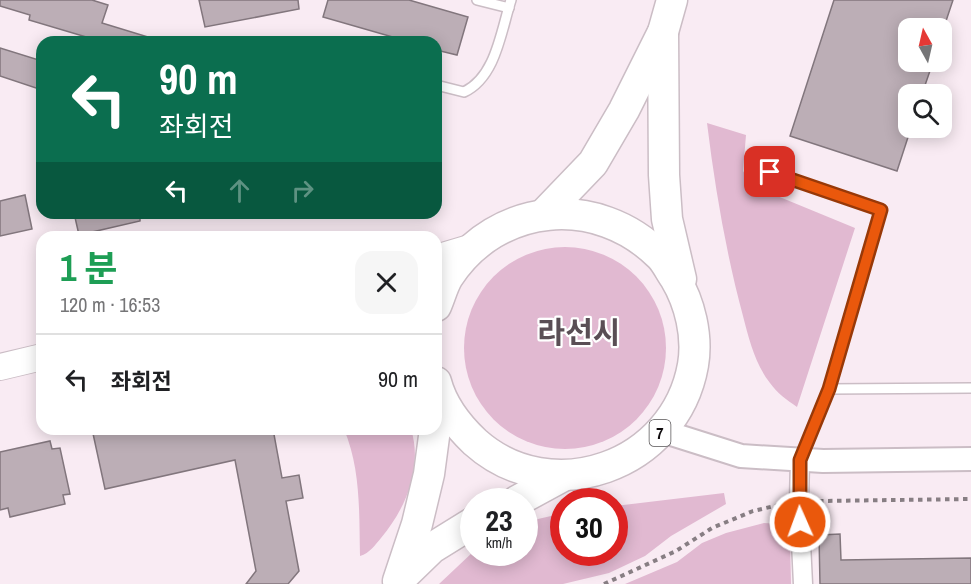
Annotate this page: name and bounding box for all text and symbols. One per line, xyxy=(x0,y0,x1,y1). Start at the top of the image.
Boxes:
north arrow xyxy=(898,18,952,72)
map controls xyxy=(898,18,952,138)
text: 90 m xyxy=(159,51,238,107)
icon: left xyxy=(60,60,138,138)
button: search xyxy=(898,84,952,138)
text: 좌회전 xyxy=(159,108,234,144)
pin xyxy=(744,146,795,197)
icon: arrive xyxy=(753,155,786,188)
icon: left xyxy=(160,174,193,207)
icon: ahead xyxy=(223,174,256,207)
icon: right xyxy=(286,174,319,207)
text: 1 분 xyxy=(60,244,118,292)
button: close xyxy=(355,251,418,314)
text: 120 m · 16:53 xyxy=(60,291,160,318)
district label: 라선시 xyxy=(538,312,620,352)
icon: left xyxy=(60,363,93,396)
text: 90 m xyxy=(378,364,418,394)
text: 좌회전 xyxy=(111,366,172,396)
road number: 7 xyxy=(650,420,670,446)
speed limit sign: 30 xyxy=(550,488,628,566)
position arrow xyxy=(768,490,832,554)
text: 23 xyxy=(485,500,513,540)
text: km/h xyxy=(486,532,512,553)

